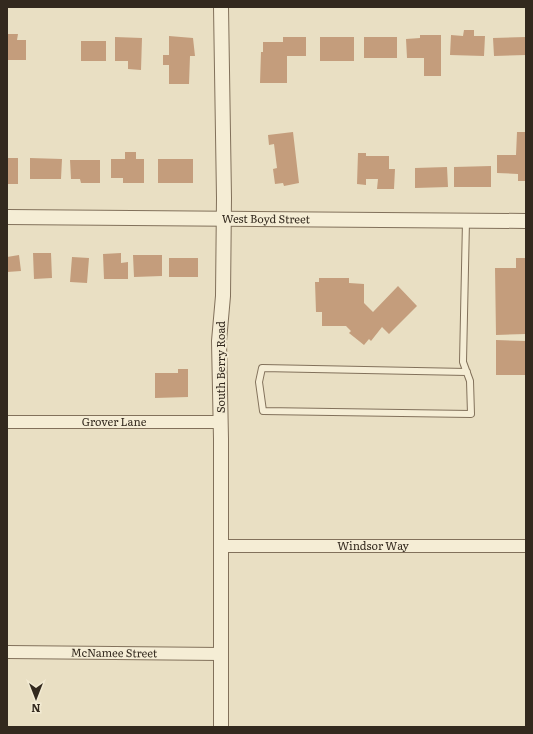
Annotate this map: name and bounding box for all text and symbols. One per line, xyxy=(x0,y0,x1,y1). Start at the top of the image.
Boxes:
street label: West Boyd Street xyxy=(222,210,311,226)
street label: South Berry Road xyxy=(212,321,228,413)
street label: Grover Lane xyxy=(82,413,147,429)
street label: Windsor Way xyxy=(337,537,410,553)
street label: McNamee Street xyxy=(71,644,158,660)
north arrow xyxy=(16,678,56,718)
text: N xyxy=(31,701,41,717)

